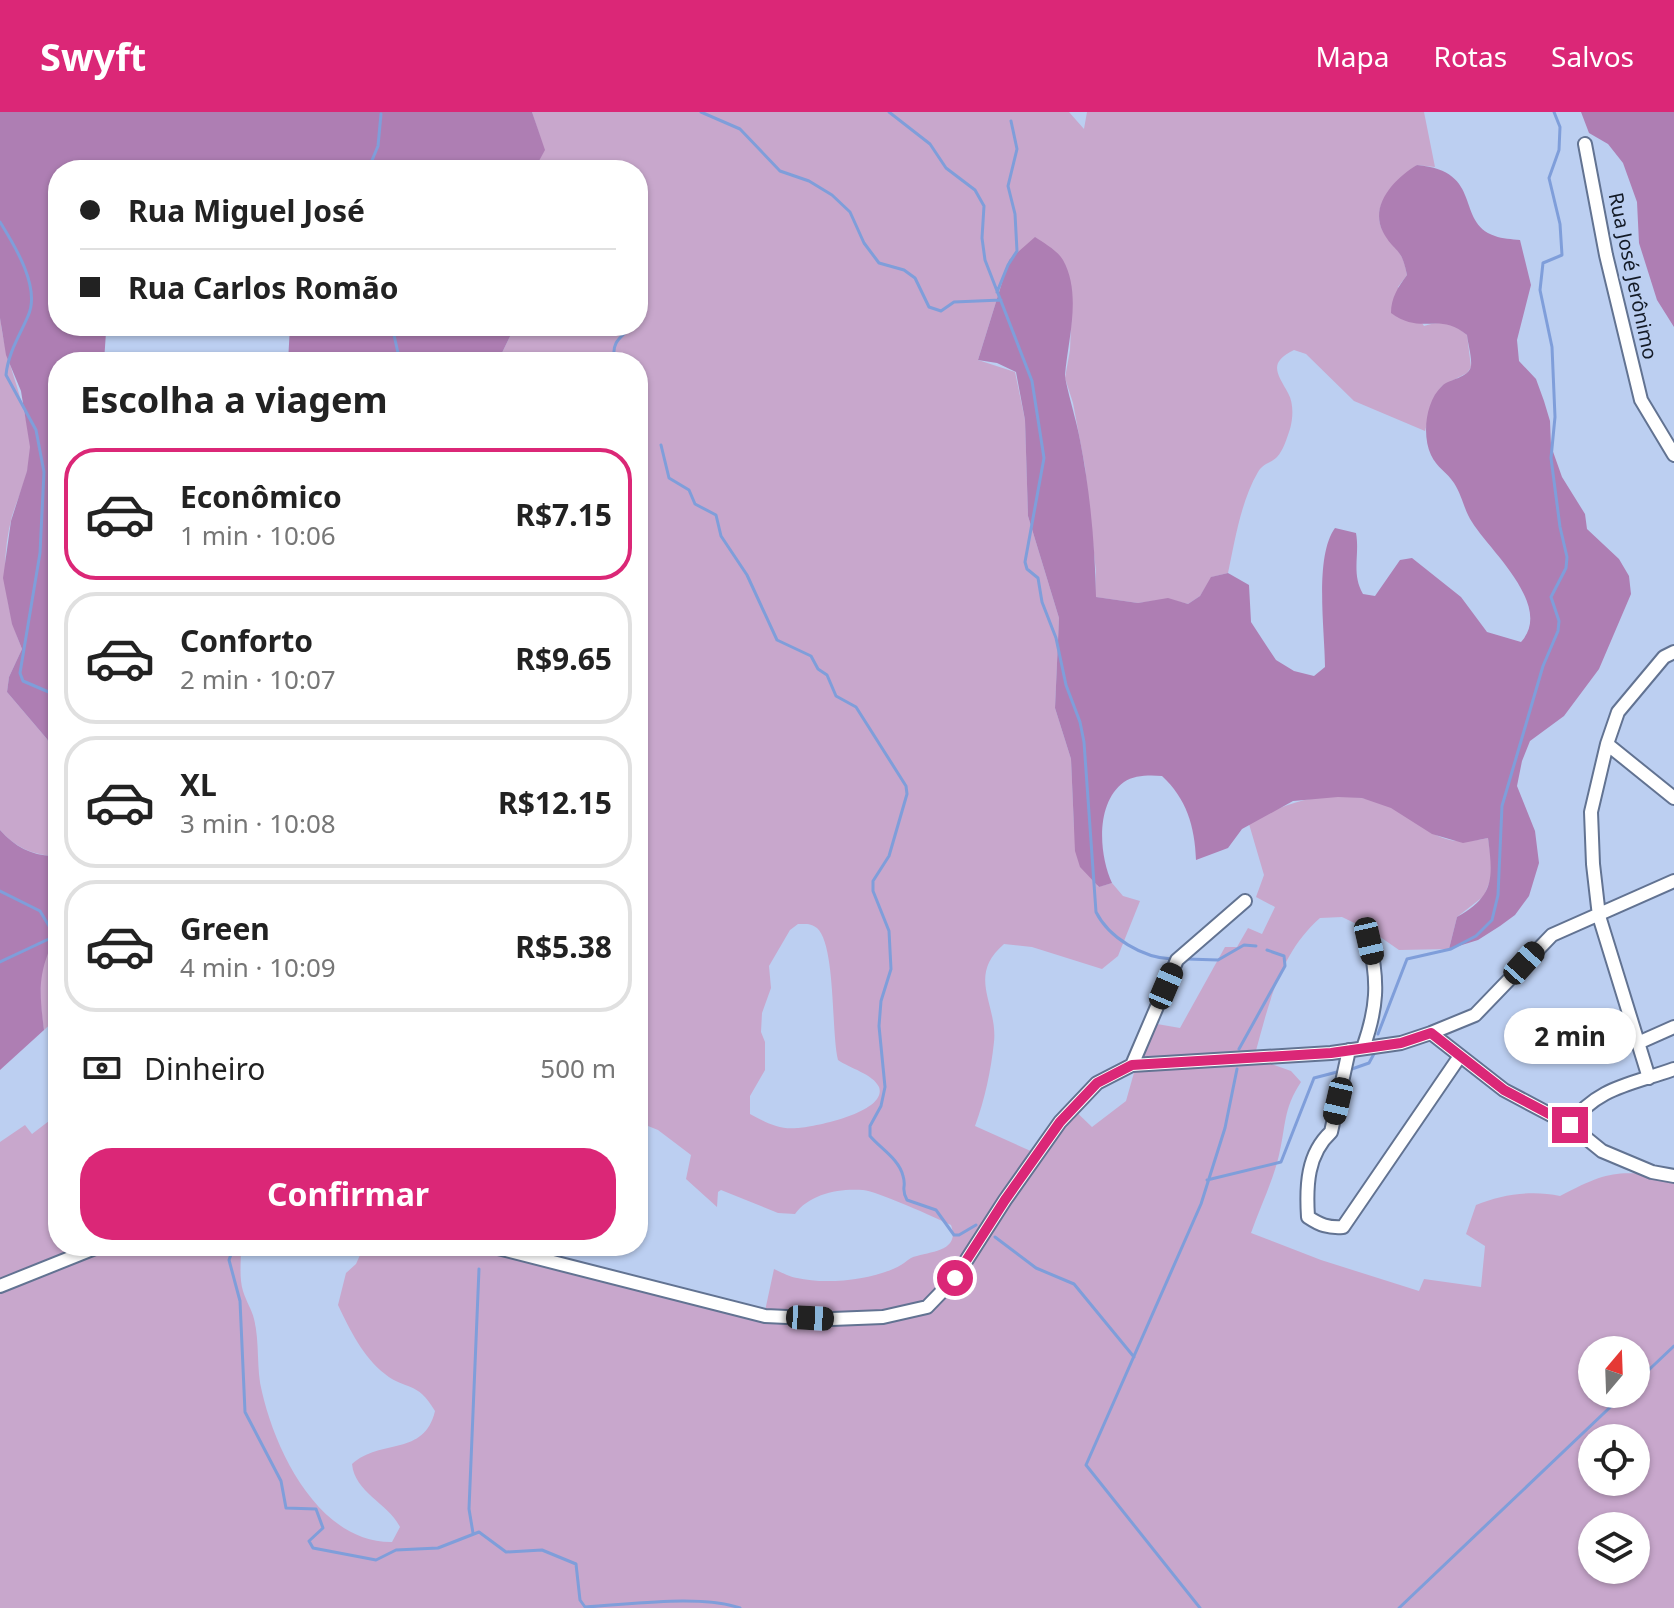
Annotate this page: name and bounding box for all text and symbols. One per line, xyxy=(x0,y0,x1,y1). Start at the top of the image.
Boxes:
text: Swyft xyxy=(40,30,146,82)
text: Mapa xyxy=(1315,37,1390,75)
text: Rotas xyxy=(1434,37,1507,75)
text: Salvos xyxy=(1551,37,1634,75)
text: Rua Miguel José xyxy=(128,190,365,231)
street label: Rua José Jerônimo xyxy=(1603,190,1664,362)
text: Rua Carlos Romão xyxy=(128,267,399,308)
text: Escolha a viagem xyxy=(80,375,388,424)
text: Econômico xyxy=(180,476,342,517)
icon: car xyxy=(84,478,156,550)
text: R$7.15 xyxy=(515,494,612,535)
text: 1 min · 10:06 xyxy=(180,517,336,553)
text: Conforto xyxy=(180,620,313,661)
icon: car xyxy=(84,622,156,694)
text: R$9.65 xyxy=(515,638,612,679)
text: 2 min · 10:07 xyxy=(180,661,336,697)
text: XL xyxy=(180,764,217,805)
icon: car xyxy=(84,766,156,838)
text: R$12.15 xyxy=(498,782,612,823)
text: 3 min · 10:08 xyxy=(180,805,336,841)
text: Green xyxy=(180,908,270,949)
icon: car xyxy=(84,910,156,982)
car xyxy=(1352,915,1386,967)
text: R$5.38 xyxy=(515,926,612,967)
car xyxy=(1499,937,1549,989)
text: 4 min · 10:09 xyxy=(180,949,336,985)
car xyxy=(1146,959,1186,1013)
callout: 2 min xyxy=(1504,1009,1636,1065)
text: 2 min xyxy=(1534,1018,1606,1054)
icon: cash xyxy=(80,1046,124,1090)
text: Dinheiro xyxy=(144,1048,265,1089)
text: 500 m xyxy=(540,1050,616,1086)
car xyxy=(1321,1075,1355,1127)
route end xyxy=(1552,1107,1588,1143)
button: Confirmar xyxy=(80,1148,616,1240)
route start xyxy=(937,1260,973,1296)
car xyxy=(785,1305,835,1331)
north arrow xyxy=(1578,1336,1650,1408)
map controls xyxy=(1578,1336,1650,1584)
button: locate xyxy=(1578,1424,1650,1496)
button: layers xyxy=(1578,1512,1650,1584)

